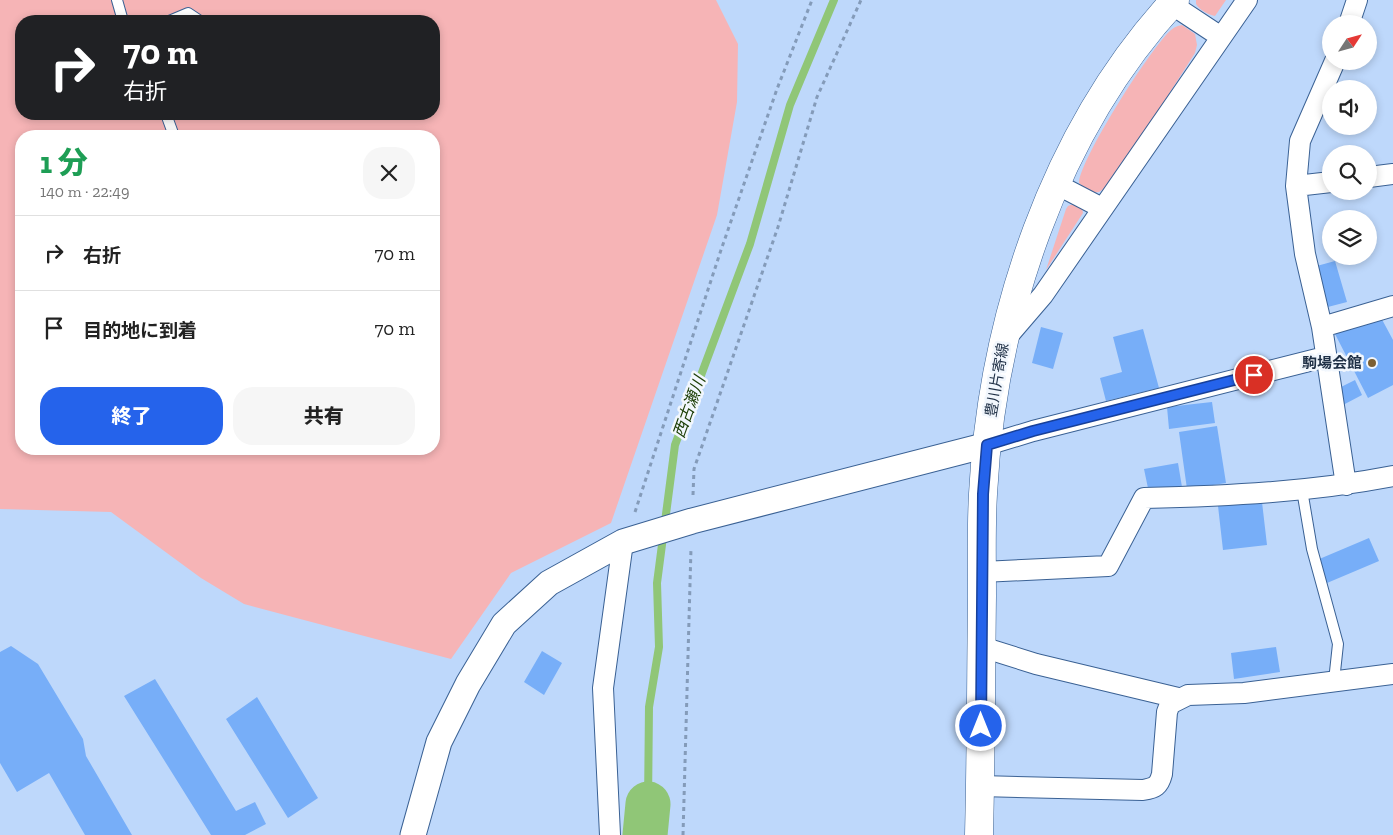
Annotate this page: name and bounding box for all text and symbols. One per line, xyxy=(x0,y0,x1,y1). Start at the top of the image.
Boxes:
north arrow xyxy=(1322,15,1378,70)
map controls xyxy=(1322,15,1377,265)
text: 70 m xyxy=(123,31,198,73)
icon: right xyxy=(40,35,105,100)
text: 右折 xyxy=(123,78,167,105)
button: sound xyxy=(1322,80,1377,135)
text: 1 分 xyxy=(40,145,88,181)
button: search xyxy=(1322,145,1377,200)
button: close xyxy=(363,147,415,199)
text: 140 m · 22:49 xyxy=(40,182,129,201)
button: layers xyxy=(1322,210,1377,265)
icon: right xyxy=(40,239,68,267)
text: 70 m xyxy=(374,242,415,265)
text: 右折 xyxy=(83,244,121,267)
icon: arrive xyxy=(40,314,68,342)
text: 70 m xyxy=(374,317,415,340)
text: 目的地に到着 xyxy=(83,319,197,342)
street label: 豊川片寄線 xyxy=(982,341,1012,419)
pin xyxy=(1233,354,1275,396)
place label: 駒場会館 xyxy=(1302,354,1362,372)
marker: 駒場会館 xyxy=(1366,357,1378,369)
icon: arrive xyxy=(1240,361,1268,389)
water label: 西古瀬川 xyxy=(669,372,710,440)
button: 終了 xyxy=(40,387,223,445)
button: 共有 xyxy=(233,387,415,445)
position arrow xyxy=(954,699,1006,751)

